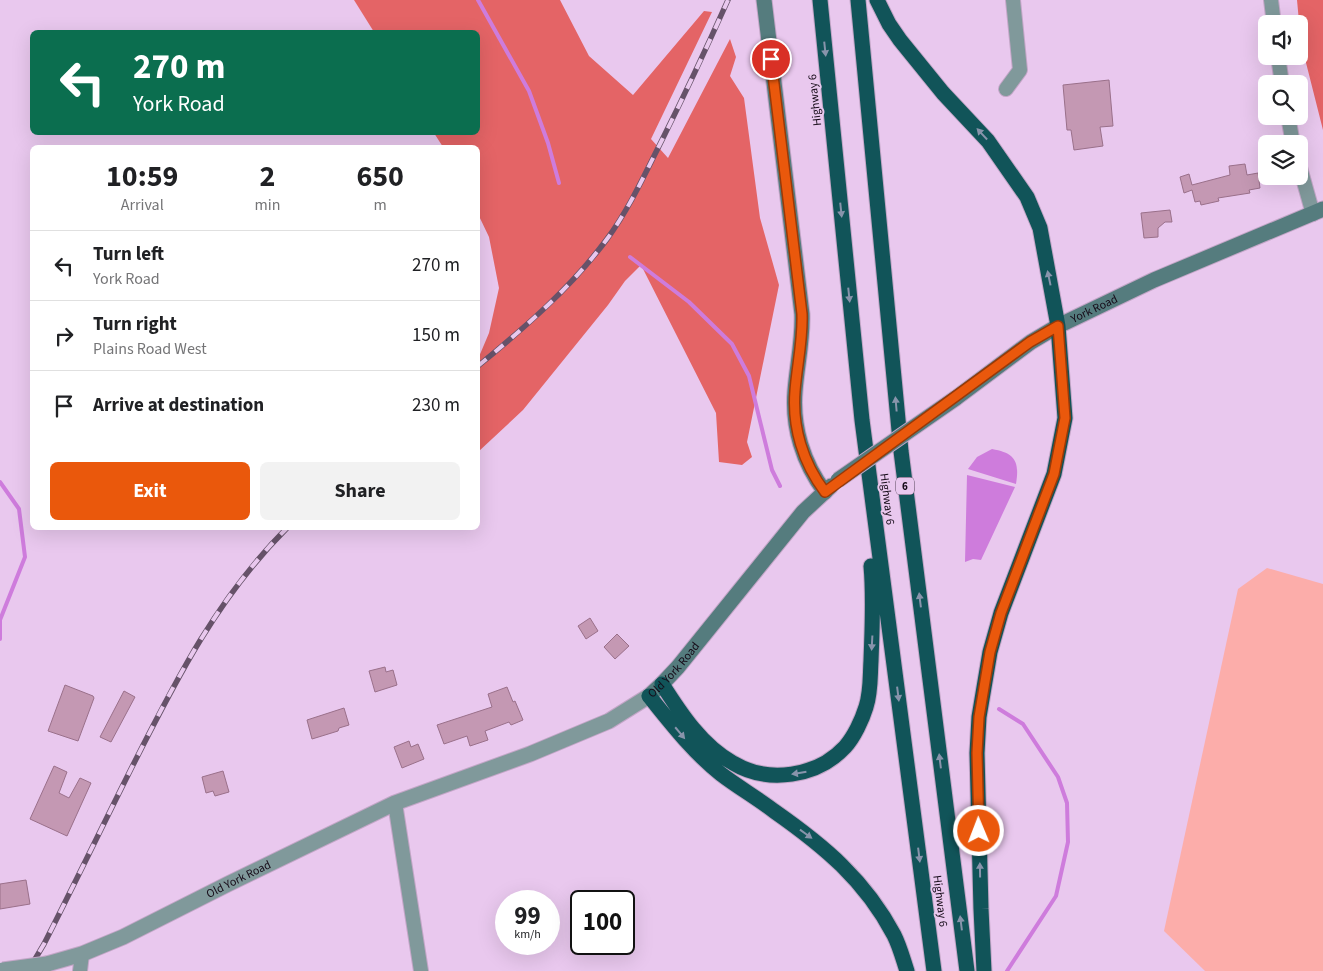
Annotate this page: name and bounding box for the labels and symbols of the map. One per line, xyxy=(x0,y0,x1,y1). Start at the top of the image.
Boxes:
pin xyxy=(750,38,792,80)
one-way arrow xyxy=(821,41,829,57)
street label: Highway 6 xyxy=(804,73,826,127)
one-way arrow xyxy=(976,128,988,140)
one-way arrow xyxy=(837,203,845,219)
one-way arrow xyxy=(1044,270,1052,286)
one-way arrow xyxy=(845,287,853,303)
street label: York Road xyxy=(1067,290,1120,328)
one-way arrow xyxy=(892,396,900,412)
street label: Highway 6 xyxy=(875,472,899,526)
road number: 6 xyxy=(896,478,914,494)
one-way arrow xyxy=(916,592,924,608)
one-way arrow xyxy=(867,636,875,652)
street label: Old York Road xyxy=(644,638,703,702)
one-way arrow xyxy=(894,686,902,702)
one-way arrow xyxy=(674,727,685,740)
one-way arrow xyxy=(936,753,944,769)
one-way arrow xyxy=(791,769,807,777)
position arrow xyxy=(952,804,1004,856)
one-way arrow xyxy=(799,829,813,839)
one-way arrow xyxy=(915,847,923,863)
street label: Old York Road xyxy=(203,856,274,902)
one-way arrow xyxy=(976,862,984,878)
street label: Highway 6 xyxy=(928,874,952,928)
speed limit sign: 100 xyxy=(570,890,635,955)
one-way arrow xyxy=(957,914,965,930)

